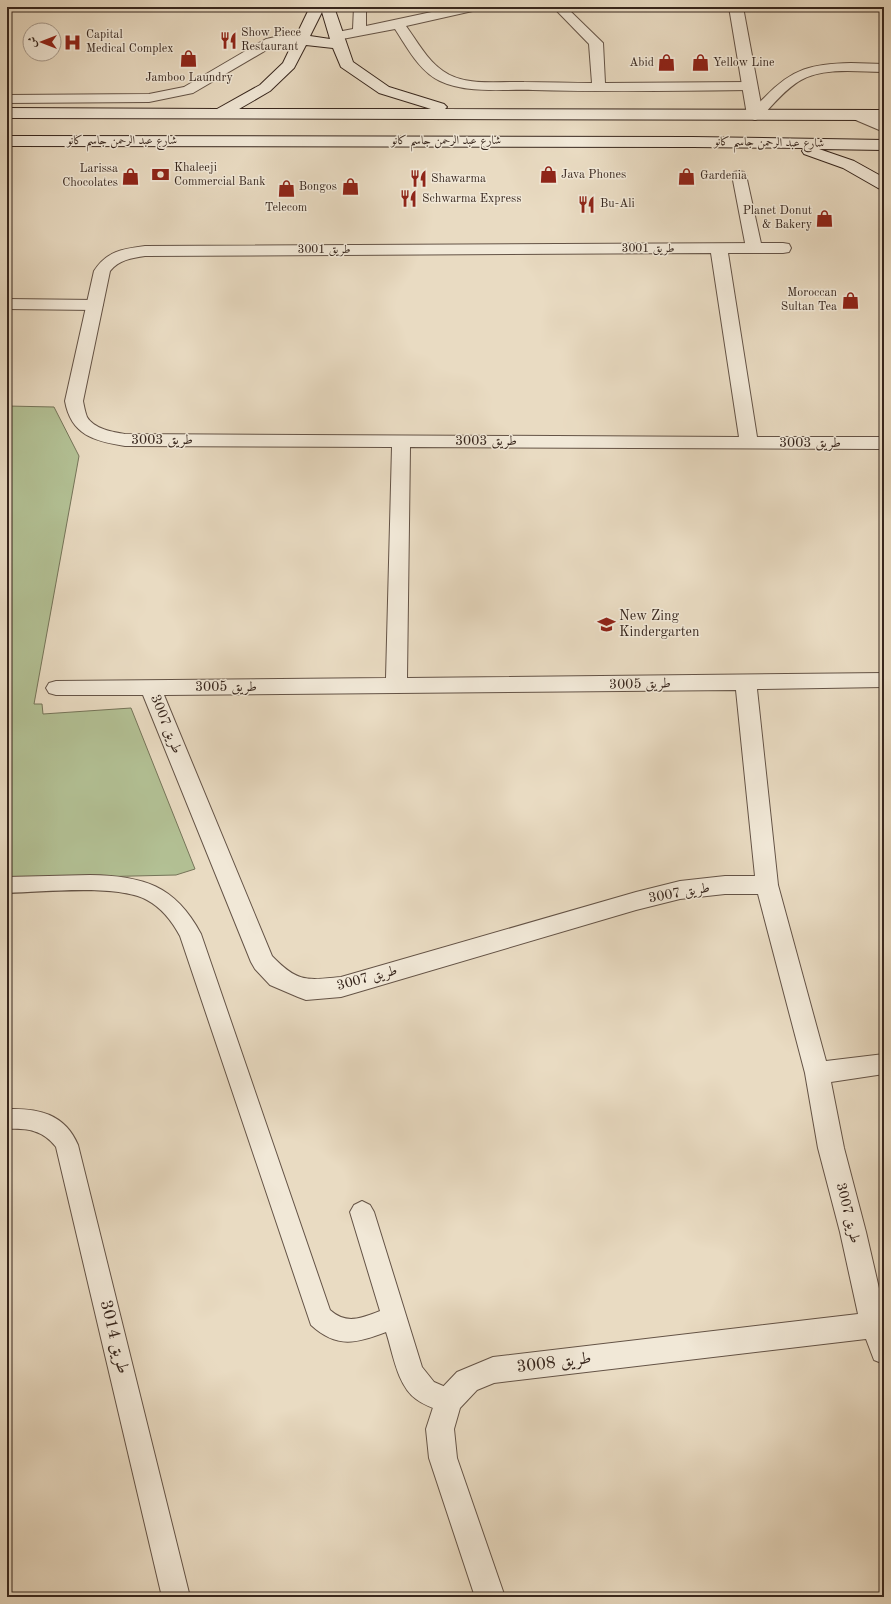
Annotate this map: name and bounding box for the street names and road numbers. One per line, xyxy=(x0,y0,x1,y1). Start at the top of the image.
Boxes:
street label: شارع عبد الرحمن جاسم كانو xyxy=(66,134,177,152)
street label: شارع عبد الرحمن جاسم كانو xyxy=(390,134,501,152)
street label: شارع عبد الرحمن جاسم كانو xyxy=(713,135,824,155)
street label: طريق 3001 xyxy=(621,243,675,256)
street label: طريق 3001 xyxy=(297,244,351,257)
street label: طريق 3003 xyxy=(131,433,193,448)
street label: طريق 3003 xyxy=(455,434,517,449)
street label: طريق 3003 xyxy=(779,436,841,451)
street label: طريق 3005 xyxy=(609,676,671,693)
street label: طريق 3005 xyxy=(195,680,257,695)
street label: طريق 3007 xyxy=(147,693,184,756)
street label: طريق 3007 xyxy=(647,881,711,906)
street label: طريق 3007 xyxy=(335,963,399,994)
street label: طريق 3007 xyxy=(833,1181,862,1245)
street label: طريق 3014 xyxy=(96,1298,131,1376)
street label: طريق 3008 xyxy=(516,1350,593,1377)

